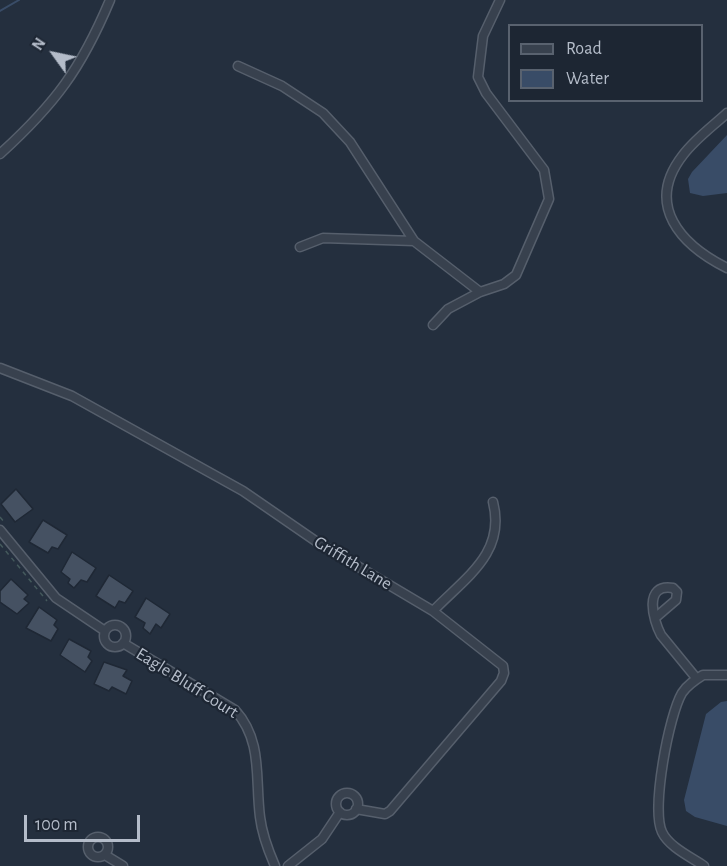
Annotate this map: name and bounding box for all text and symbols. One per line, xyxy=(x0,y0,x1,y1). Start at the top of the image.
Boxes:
north arrow xyxy=(24,24,84,84)
legend xyxy=(508,24,703,102)
text: N xyxy=(29,35,49,53)
text: Road xyxy=(566,40,602,58)
text: Water xyxy=(566,70,609,88)
street label: Griffith Lane xyxy=(310,531,396,595)
street label: Eagle Bluff Court xyxy=(132,643,242,723)
scale bar xyxy=(27,803,142,841)
text: 100 m xyxy=(35,816,78,834)

